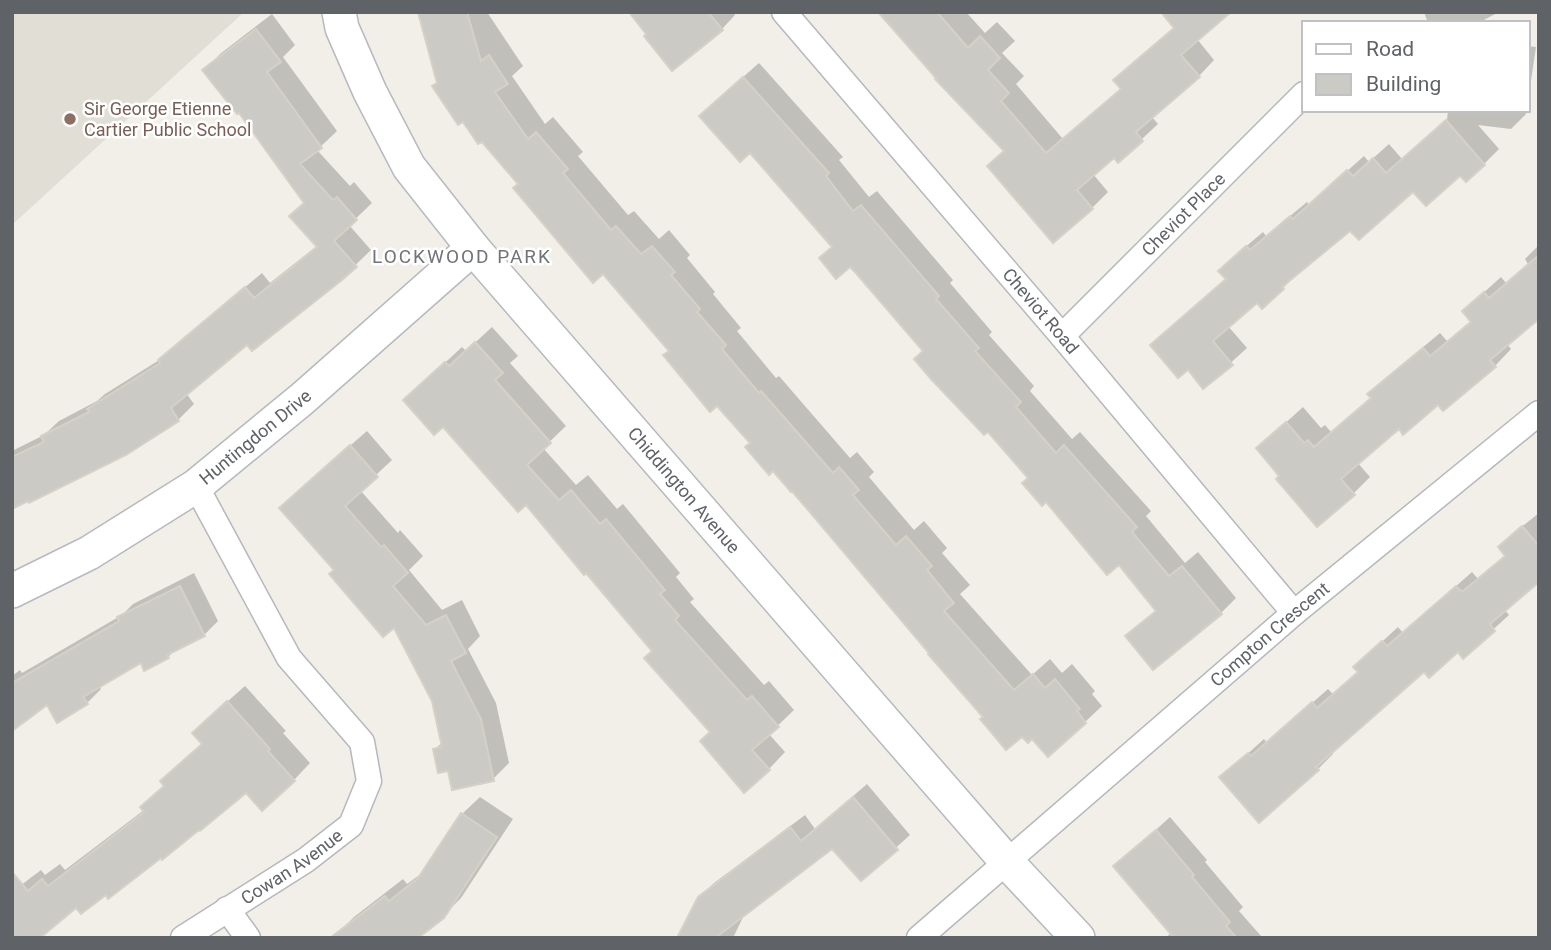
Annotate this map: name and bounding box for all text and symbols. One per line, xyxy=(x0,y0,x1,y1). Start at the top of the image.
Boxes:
legend xyxy=(1302,21,1530,112)
text: Road xyxy=(1366,37,1414,61)
text: Building xyxy=(1366,72,1441,96)
place label: Sir George Etienne Cartier Public School xyxy=(84,98,251,140)
marker: Sir George Etienne Cartier Public School xyxy=(62,111,78,127)
street label: Cheviot Place xyxy=(1137,168,1229,260)
district label: LOCKWOOD PARK xyxy=(372,245,552,268)
street label: Cheviot Road xyxy=(998,264,1083,358)
street label: Huntingdon Drive xyxy=(195,385,315,489)
street label: Chiddington Avenue xyxy=(624,423,745,557)
street label: Compton Crescent xyxy=(1206,577,1333,691)
street label: Cowan Avenue xyxy=(237,825,347,909)

